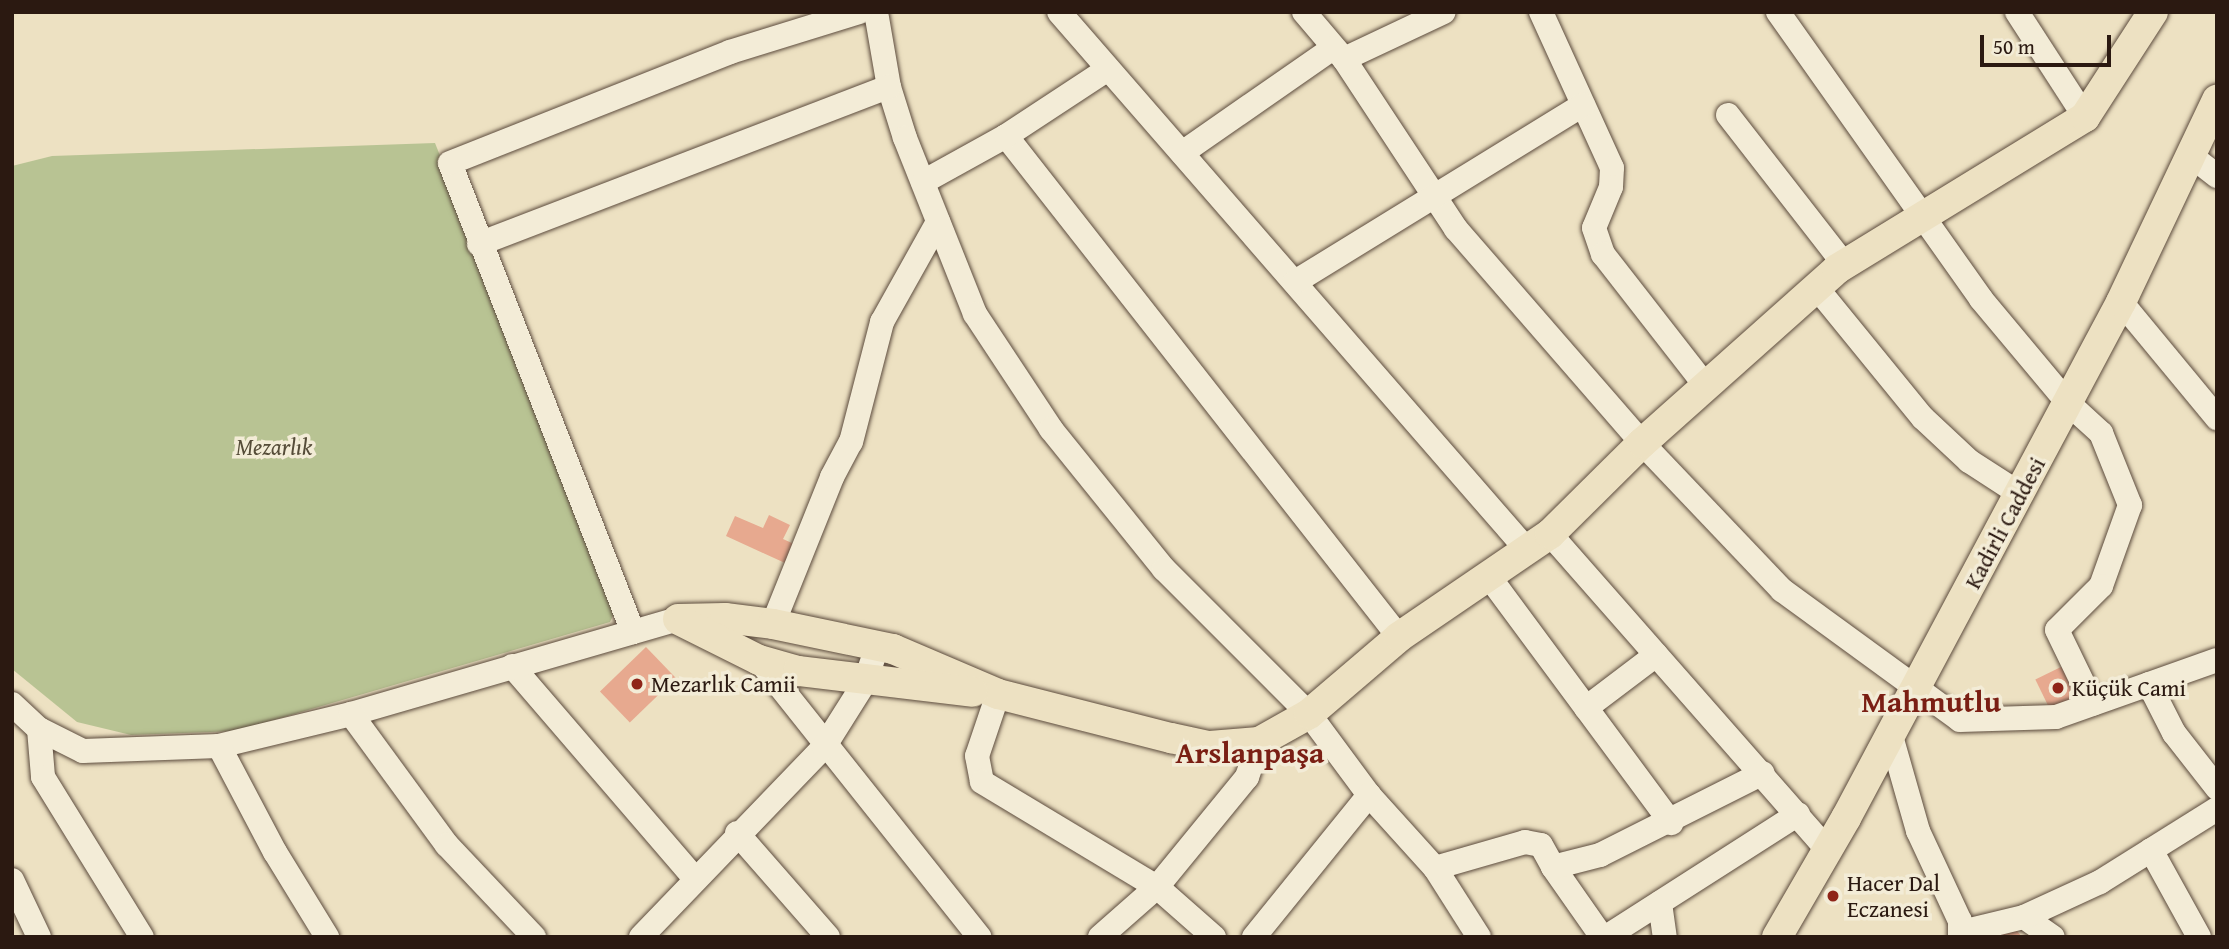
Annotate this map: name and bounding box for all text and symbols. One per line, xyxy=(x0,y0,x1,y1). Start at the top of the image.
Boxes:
scale bar xyxy=(1984,21,2115,65)
text: 50 m xyxy=(1993,31,2035,62)
park label: Mezarlık xyxy=(236,433,312,461)
street label: Kadirli Caddesi xyxy=(1959,453,2051,593)
place label: Mezarlık Camii xyxy=(651,670,796,698)
place label: Küçük Cami xyxy=(2072,674,2186,702)
marker: Mezarlık Camii xyxy=(629,676,645,692)
marker: Küçük Cami xyxy=(2050,680,2066,696)
district label: Mahmutlu xyxy=(1861,683,2001,719)
district label: Arslanpaşa xyxy=(1176,734,1324,770)
place label: Hacer Dal Eczanesi xyxy=(1847,869,1940,923)
marker: Hacer Dal Eczanesi xyxy=(1825,888,1841,904)

